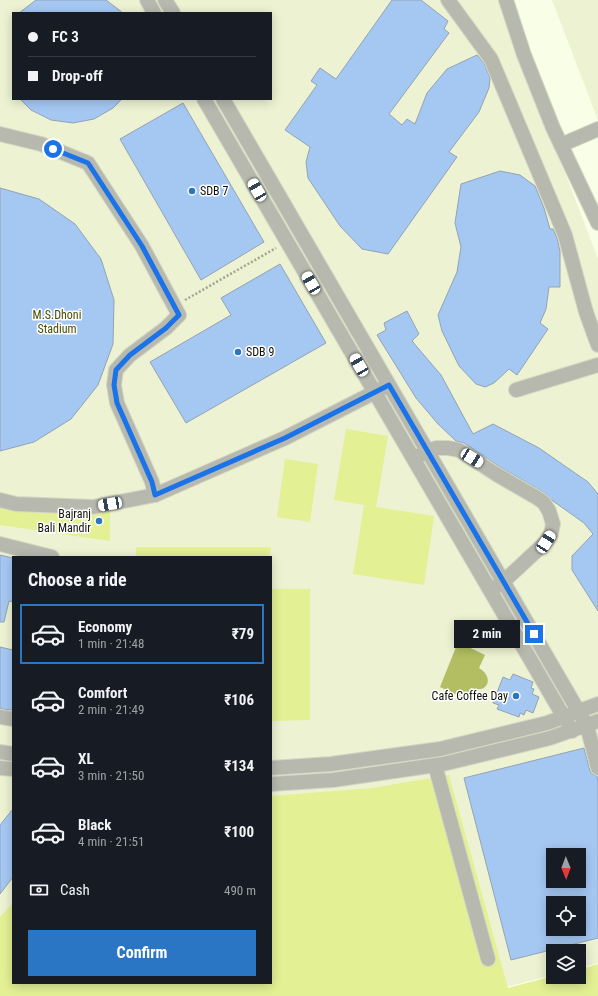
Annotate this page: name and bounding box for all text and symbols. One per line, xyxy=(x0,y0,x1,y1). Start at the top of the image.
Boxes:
text: FC 3 xyxy=(52,28,79,46)
text: Drop-off xyxy=(52,67,103,85)
route start xyxy=(44,140,62,158)
car xyxy=(246,177,268,203)
place label: SDB 7 xyxy=(200,184,228,198)
marker: SDB 7 xyxy=(187,186,197,196)
car xyxy=(300,270,322,296)
park label: M.S.Dhoni Stadium xyxy=(33,308,81,336)
place label: SDB 9 xyxy=(246,345,274,359)
marker: SDB 9 xyxy=(233,347,243,357)
car xyxy=(348,352,370,378)
car xyxy=(459,447,485,469)
car xyxy=(97,496,123,512)
place label: Bajranj Bali Mandir xyxy=(37,507,91,535)
marker: Bajranj Bali Mandir xyxy=(94,516,104,526)
car xyxy=(534,529,558,555)
text: Choose a ride xyxy=(28,569,127,590)
icon: car xyxy=(30,616,66,652)
text: Economy xyxy=(78,618,132,636)
callout: 2 min xyxy=(454,620,520,648)
text: ₹79 xyxy=(232,625,254,643)
route end xyxy=(525,625,543,643)
text: 2 min xyxy=(473,626,501,641)
text: 1 min · 21:48 xyxy=(78,636,144,651)
icon: car xyxy=(30,682,66,718)
text: Comfort xyxy=(78,684,127,702)
place label: Cafe Coffee Day xyxy=(432,689,508,703)
text: ₹106 xyxy=(224,691,254,709)
marker: Cafe Coffee Day xyxy=(511,691,521,701)
text: 2 min · 21:49 xyxy=(78,702,144,717)
icon: car xyxy=(30,748,66,784)
text: XL xyxy=(78,750,94,768)
text: ₹134 xyxy=(224,757,254,775)
text: 3 min · 21:50 xyxy=(78,768,144,783)
icon: car xyxy=(30,814,66,850)
text: Black xyxy=(78,816,111,834)
text: ₹100 xyxy=(224,823,254,841)
text: 4 min · 21:51 xyxy=(78,834,144,849)
north arrow xyxy=(546,848,586,888)
map controls xyxy=(546,848,586,984)
icon: cash xyxy=(28,879,50,901)
text: Cash xyxy=(60,881,90,899)
text: 490 m xyxy=(224,883,256,898)
button: locate xyxy=(546,896,586,936)
button: Confirm xyxy=(28,930,256,976)
button: layers xyxy=(546,944,586,984)

